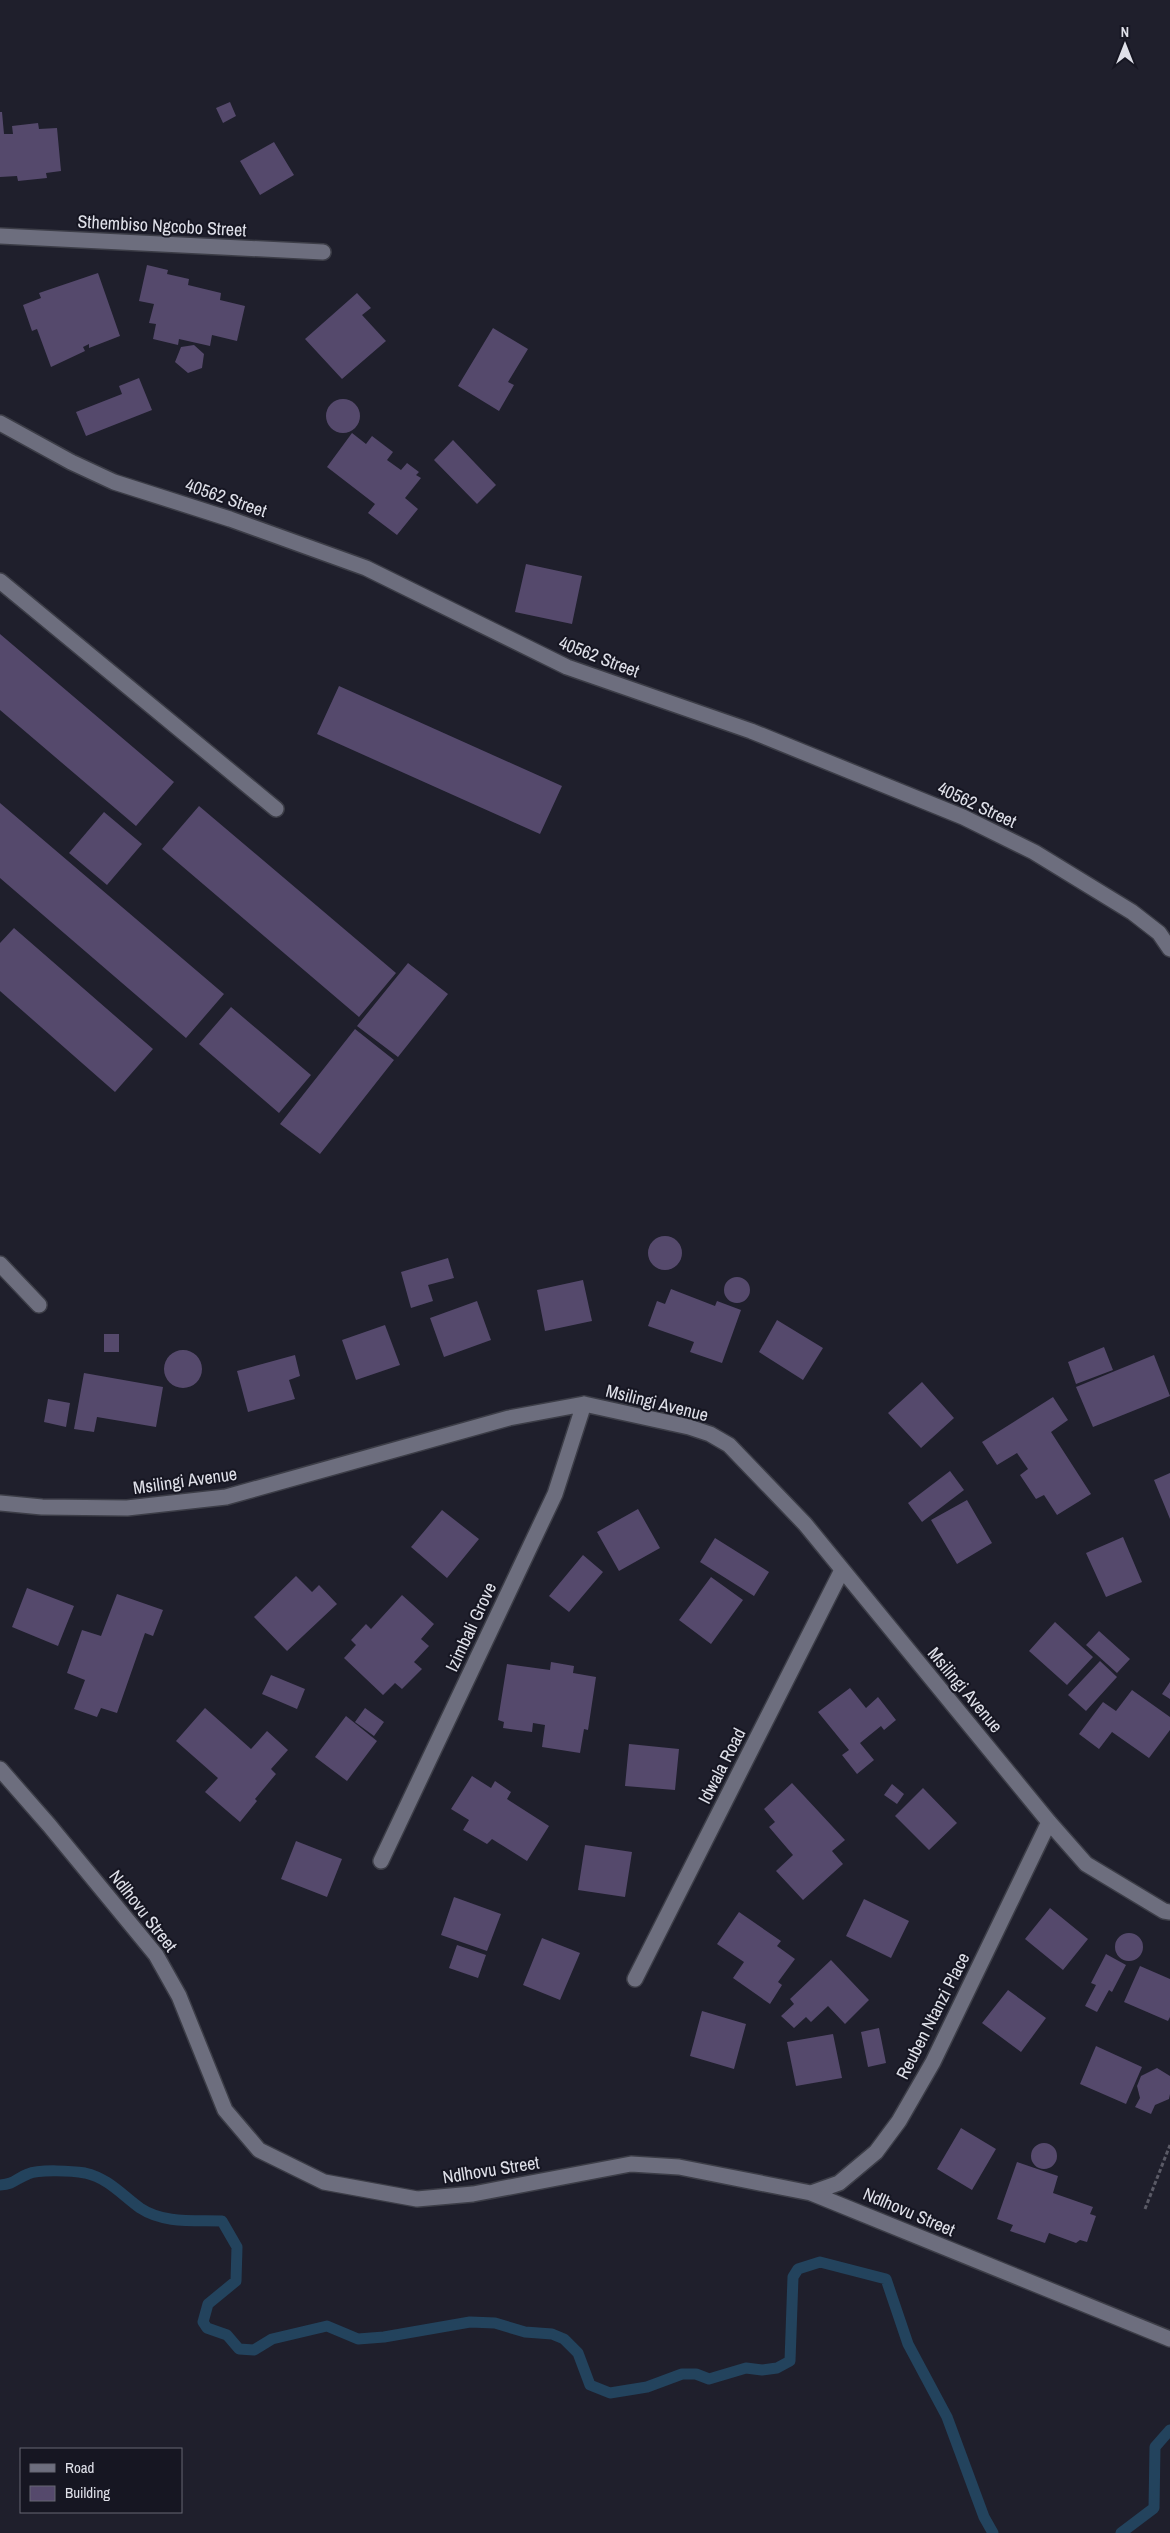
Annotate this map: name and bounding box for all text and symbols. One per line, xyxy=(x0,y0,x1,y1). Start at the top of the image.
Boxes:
north arrow xyxy=(1100,20,1150,70)
text: N xyxy=(1121,23,1129,41)
street label: Sthembiso Ngcobo Street xyxy=(77,209,247,242)
street label: 40562 Street xyxy=(182,472,270,523)
street label: 40562 Street xyxy=(555,630,643,683)
street label: 40562 Street xyxy=(934,775,1021,834)
street label: Msilingi Avenue xyxy=(603,1378,711,1427)
street label: Msilingi Avenue xyxy=(131,1461,239,1500)
street label: Izimbali Grove xyxy=(439,1578,502,1676)
street label: Msilingi Avenue xyxy=(922,1642,1009,1738)
street label: Idwala Road xyxy=(692,1724,751,1808)
street label: Ndlhovu Street xyxy=(103,1865,183,1957)
street label: Reuben Ntanzi Place xyxy=(890,1948,975,2084)
street label: Ndlhovu Street xyxy=(441,2150,541,2189)
street label: Ndlhovu Street xyxy=(859,2181,959,2242)
legend xyxy=(20,2448,182,2513)
text: Road xyxy=(65,2457,94,2478)
text: Building xyxy=(65,2482,110,2503)

